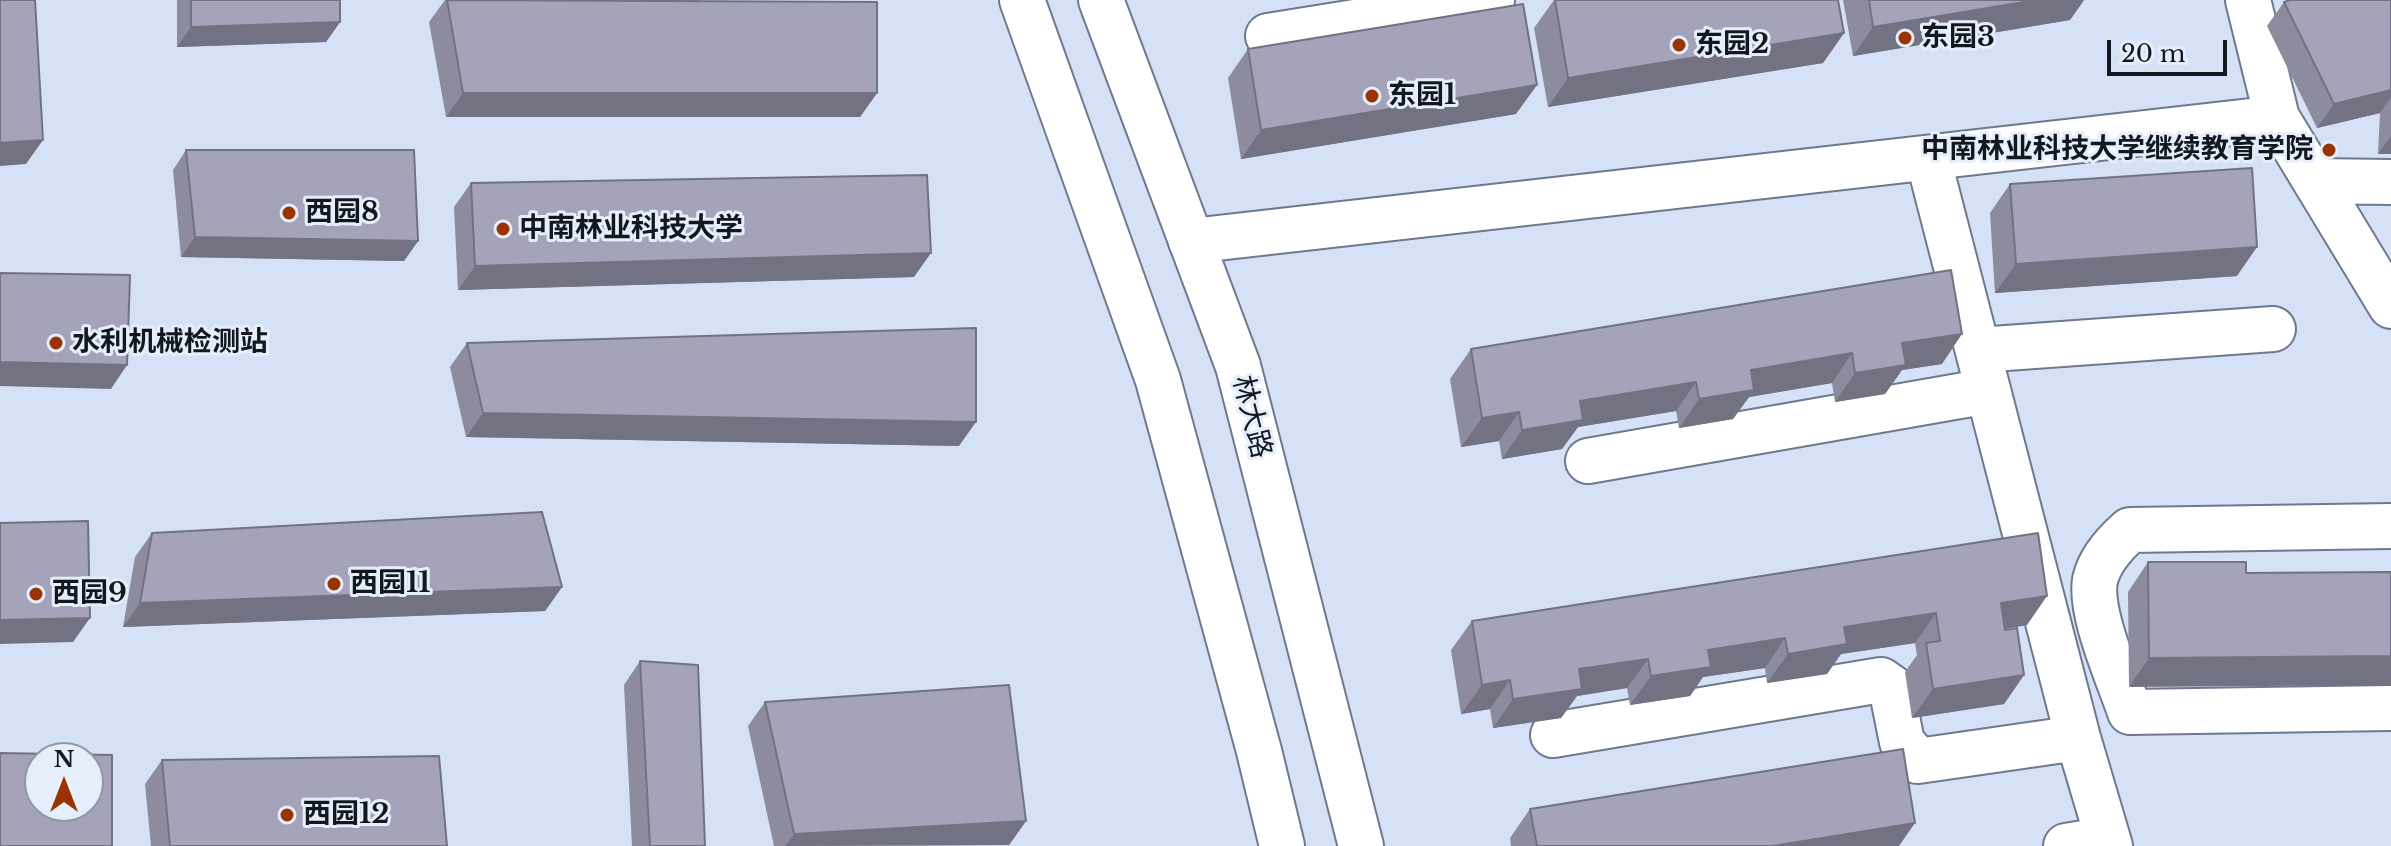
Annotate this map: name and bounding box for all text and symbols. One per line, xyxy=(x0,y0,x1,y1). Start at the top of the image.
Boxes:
place label: 东园3 xyxy=(1921,21,1995,55)
scale bar xyxy=(2111,24,2231,74)
place label: 东园2 xyxy=(1695,28,1769,62)
marker: 东园3 xyxy=(1896,29,1914,47)
marker: 东园2 xyxy=(1670,36,1688,54)
text: 20 m xyxy=(2121,39,2186,68)
place label: 东园1 xyxy=(1388,79,1456,113)
marker: 东园1 xyxy=(1363,87,1381,105)
place label: 中南林业科技大学继续教育学院 xyxy=(1921,133,2313,167)
marker: 中南林业科技大学继续教育学院 xyxy=(2320,141,2338,159)
place label: 西园8 xyxy=(305,196,379,230)
marker: 西园8 xyxy=(280,204,298,222)
place label: 中南林业科技大学 xyxy=(519,212,743,246)
marker: 中南林业科技大学 xyxy=(494,220,512,238)
place label: 水利机械检测站 xyxy=(72,326,268,360)
marker: 水利机械检测站 xyxy=(47,334,65,352)
street label: 林大路 xyxy=(1225,372,1277,462)
place label: 西园11 xyxy=(350,567,430,601)
marker: 西园11 xyxy=(325,575,343,593)
place label: 西园9 xyxy=(52,577,127,611)
marker: 西园9 xyxy=(27,585,45,603)
north arrow xyxy=(24,742,104,822)
text: N xyxy=(54,746,74,773)
place label: 西园12 xyxy=(303,798,389,832)
marker: 西园12 xyxy=(278,806,296,824)

